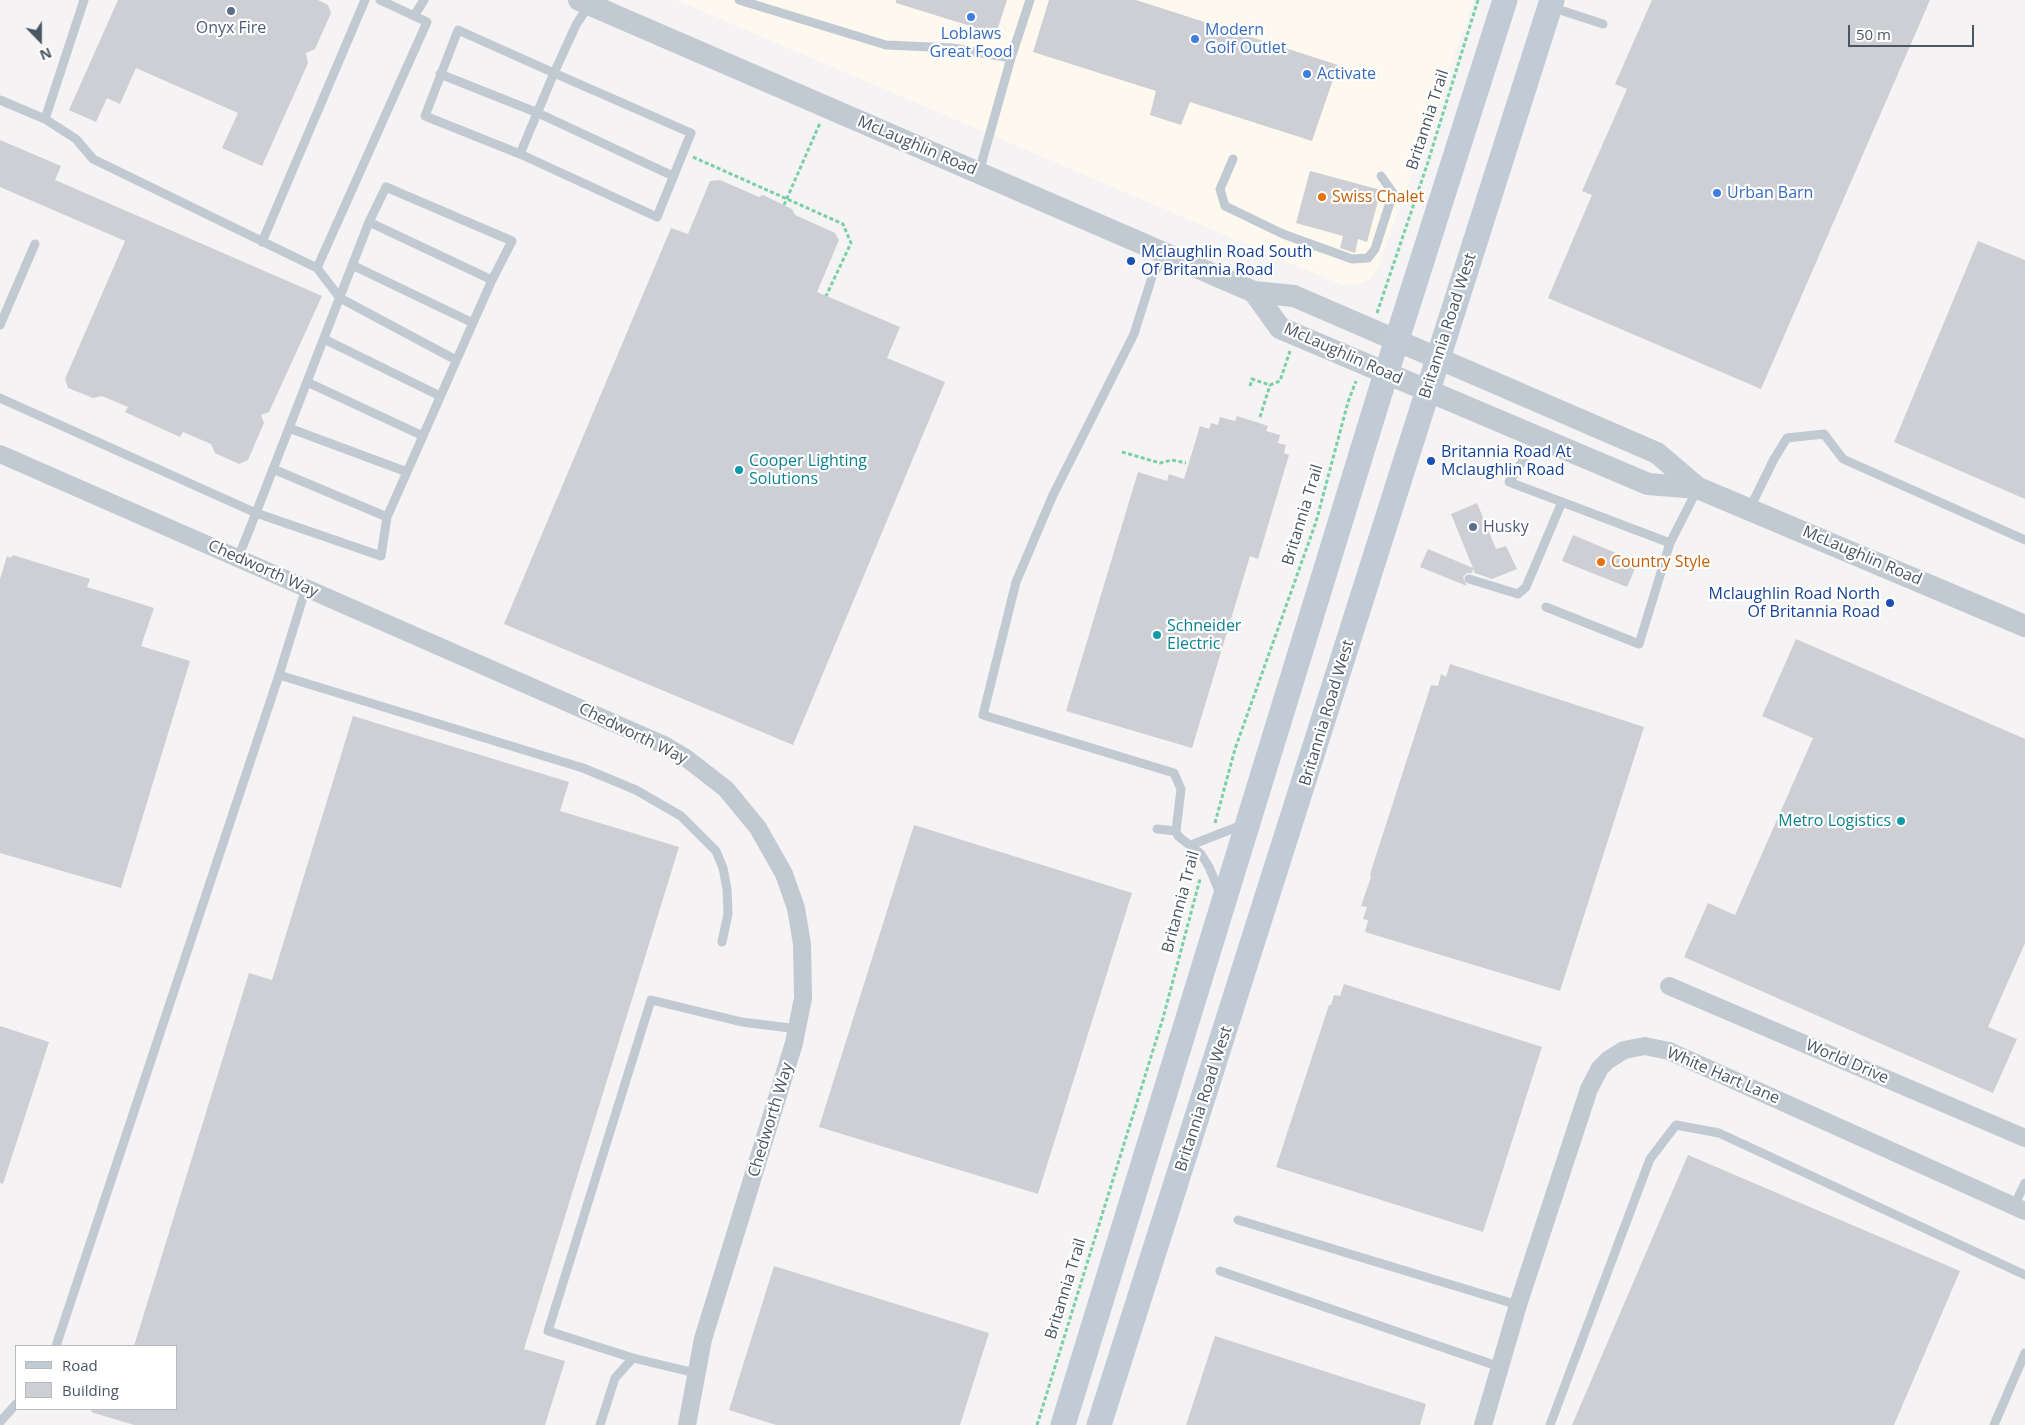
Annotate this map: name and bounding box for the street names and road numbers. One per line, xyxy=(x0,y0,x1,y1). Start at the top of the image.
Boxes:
street label: Britannia Trail xyxy=(1403,67,1453,173)
street label: McLaughlin Road xyxy=(854,112,980,180)
street label: Britannia Road West xyxy=(1415,251,1481,401)
street label: McLaughlin Road xyxy=(1281,319,1405,389)
street label: Britannia Trail xyxy=(1279,462,1327,568)
street label: McLaughlin Road xyxy=(1799,522,1925,590)
street label: Chedworth Way xyxy=(205,536,321,602)
street label: Britannia Road West xyxy=(1296,638,1358,788)
street label: Chedworth Way xyxy=(576,699,690,769)
street label: Britannia Trail xyxy=(1158,849,1204,955)
street label: Britannia Road West xyxy=(1171,1024,1237,1174)
street label: World Drive xyxy=(1803,1036,1891,1088)
street label: White Hart Lane xyxy=(1664,1044,1782,1108)
street label: Chedworth Way xyxy=(744,1060,798,1180)
street label: Britannia Trail xyxy=(1042,1236,1090,1342)

